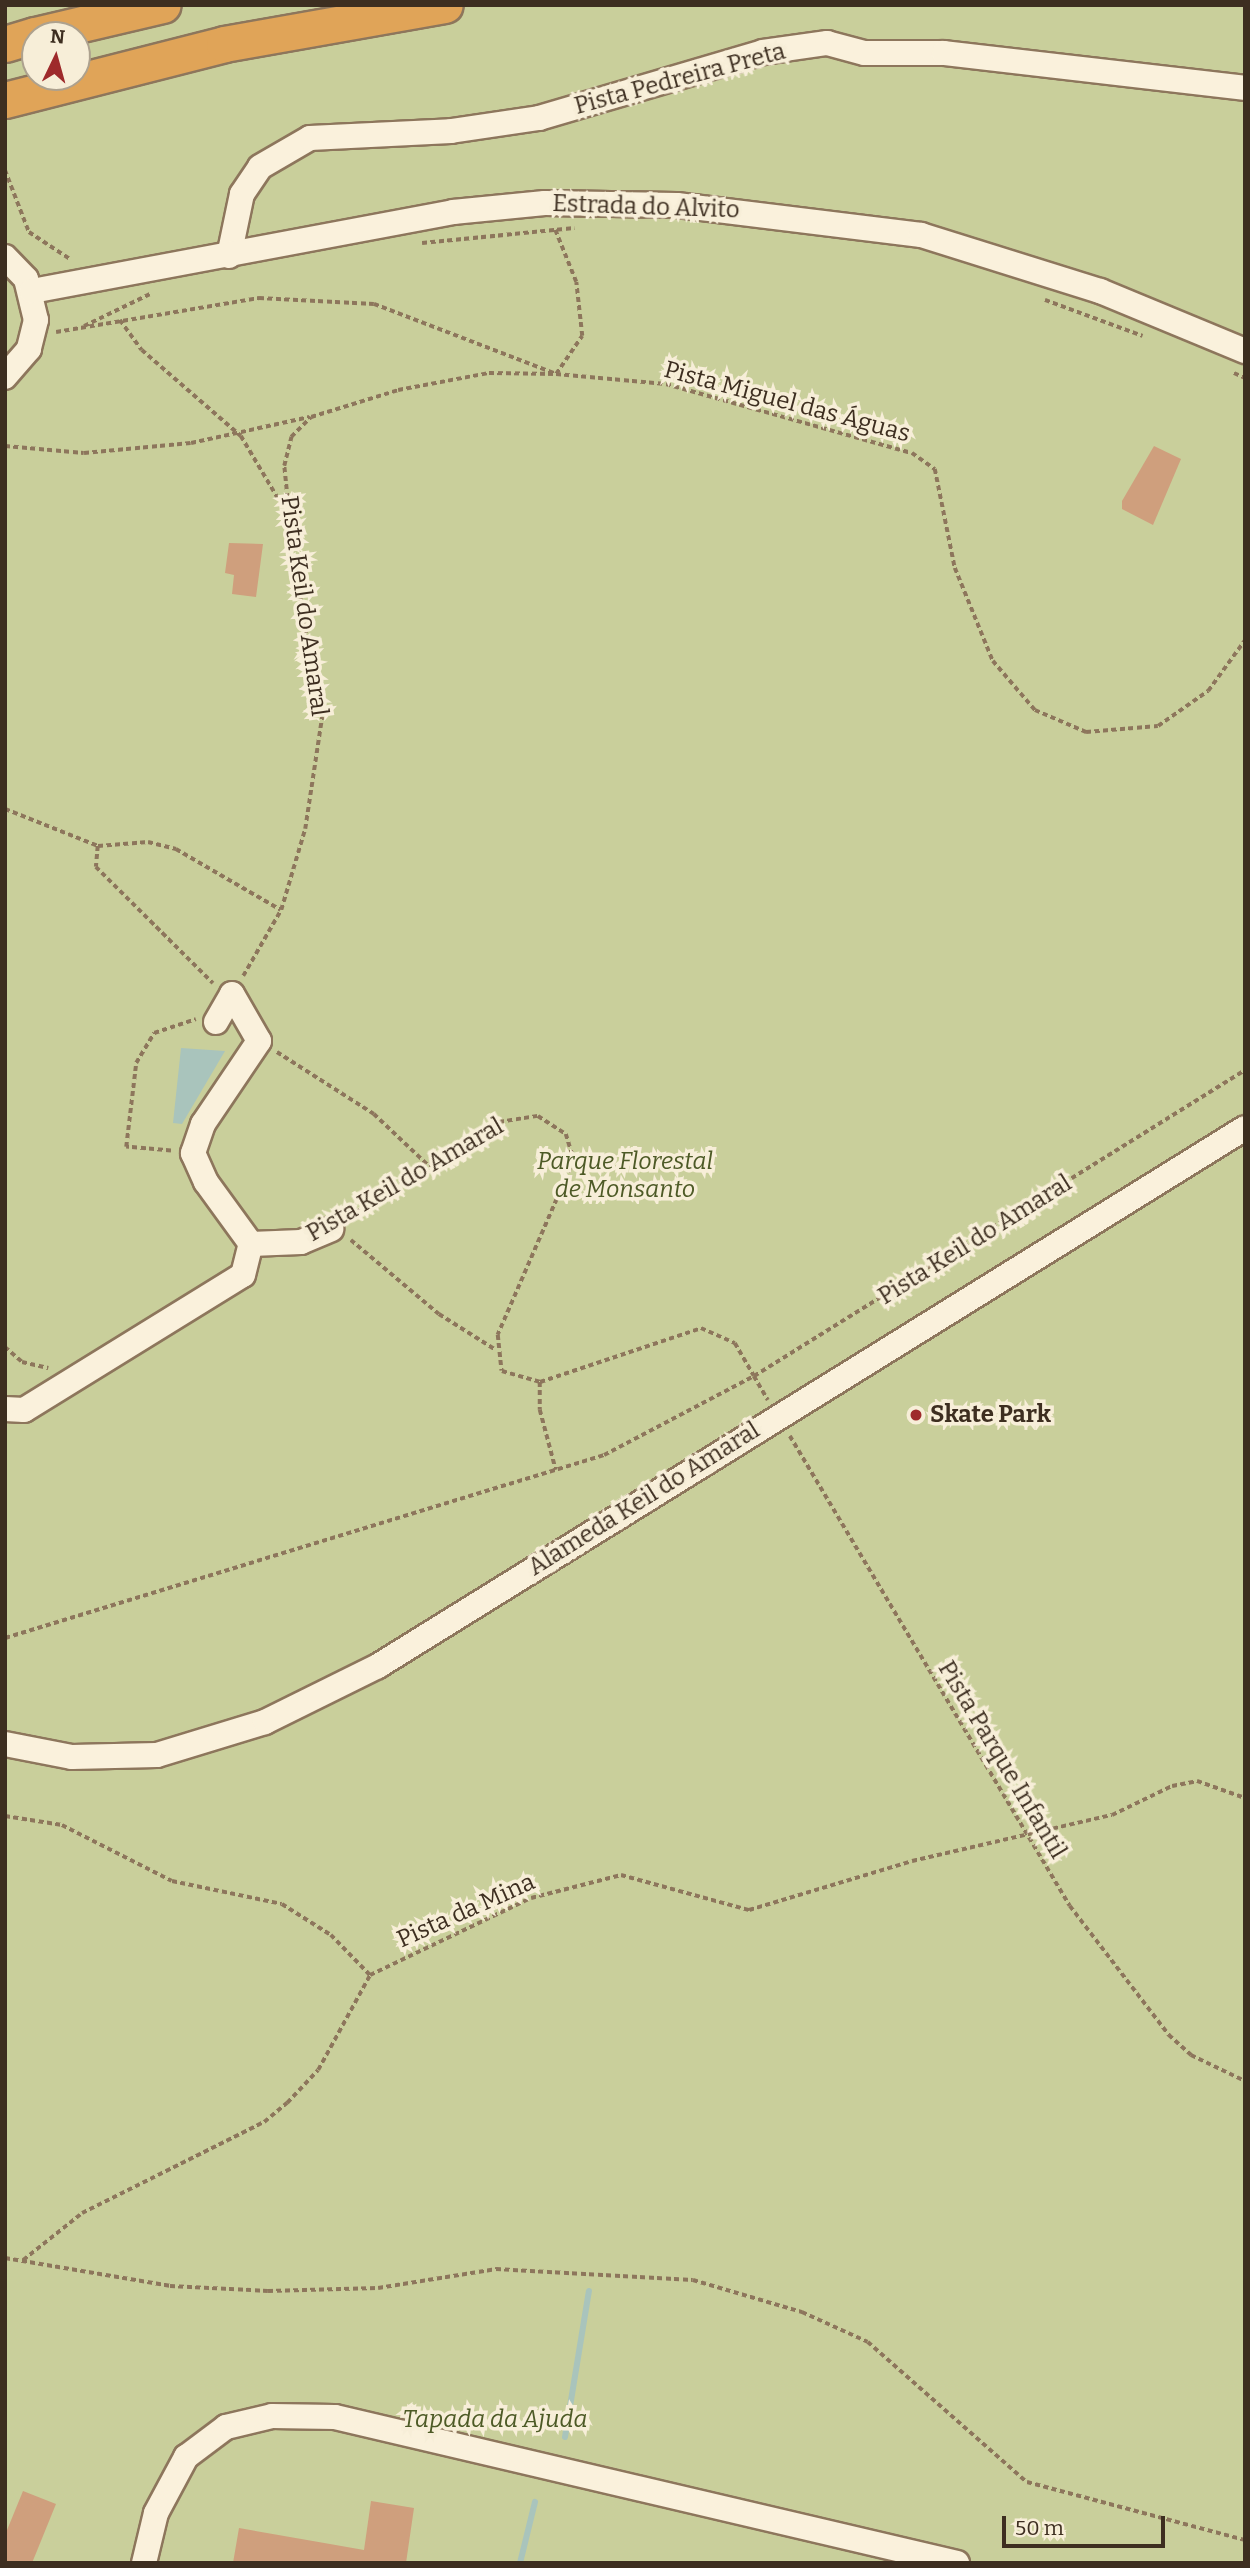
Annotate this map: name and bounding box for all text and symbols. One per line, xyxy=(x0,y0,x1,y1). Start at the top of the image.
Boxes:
north arrow xyxy=(21,21,91,91)
text: N xyxy=(49,24,66,49)
street label: Pista Pedreira Preta xyxy=(571,37,789,121)
street label: Estrada do Alvito xyxy=(552,189,740,225)
street label: Pista Miguel das Águas xyxy=(661,355,913,449)
street label: Pista Keil do Amaral xyxy=(274,494,334,718)
street label: Pista Keil do Amaral xyxy=(302,1112,508,1248)
park label: Parque Florestal de Monsanto xyxy=(537,1148,713,1204)
street label: Pista Keil do Amaral xyxy=(873,1169,1077,1311)
place label: Skate Park xyxy=(930,1401,1051,1429)
marker: Skate Park xyxy=(908,1407,924,1423)
street label: Alameda Keil do Amaral xyxy=(523,1416,765,1582)
street label: Pista Parque Infantil xyxy=(932,1656,1072,1864)
street label: Pista da Mina xyxy=(393,1868,539,1954)
park label: Tapada da Ajuda xyxy=(402,2406,588,2434)
scale bar xyxy=(1005,2502,1168,2546)
text: 50 m xyxy=(1015,2515,1064,2541)

